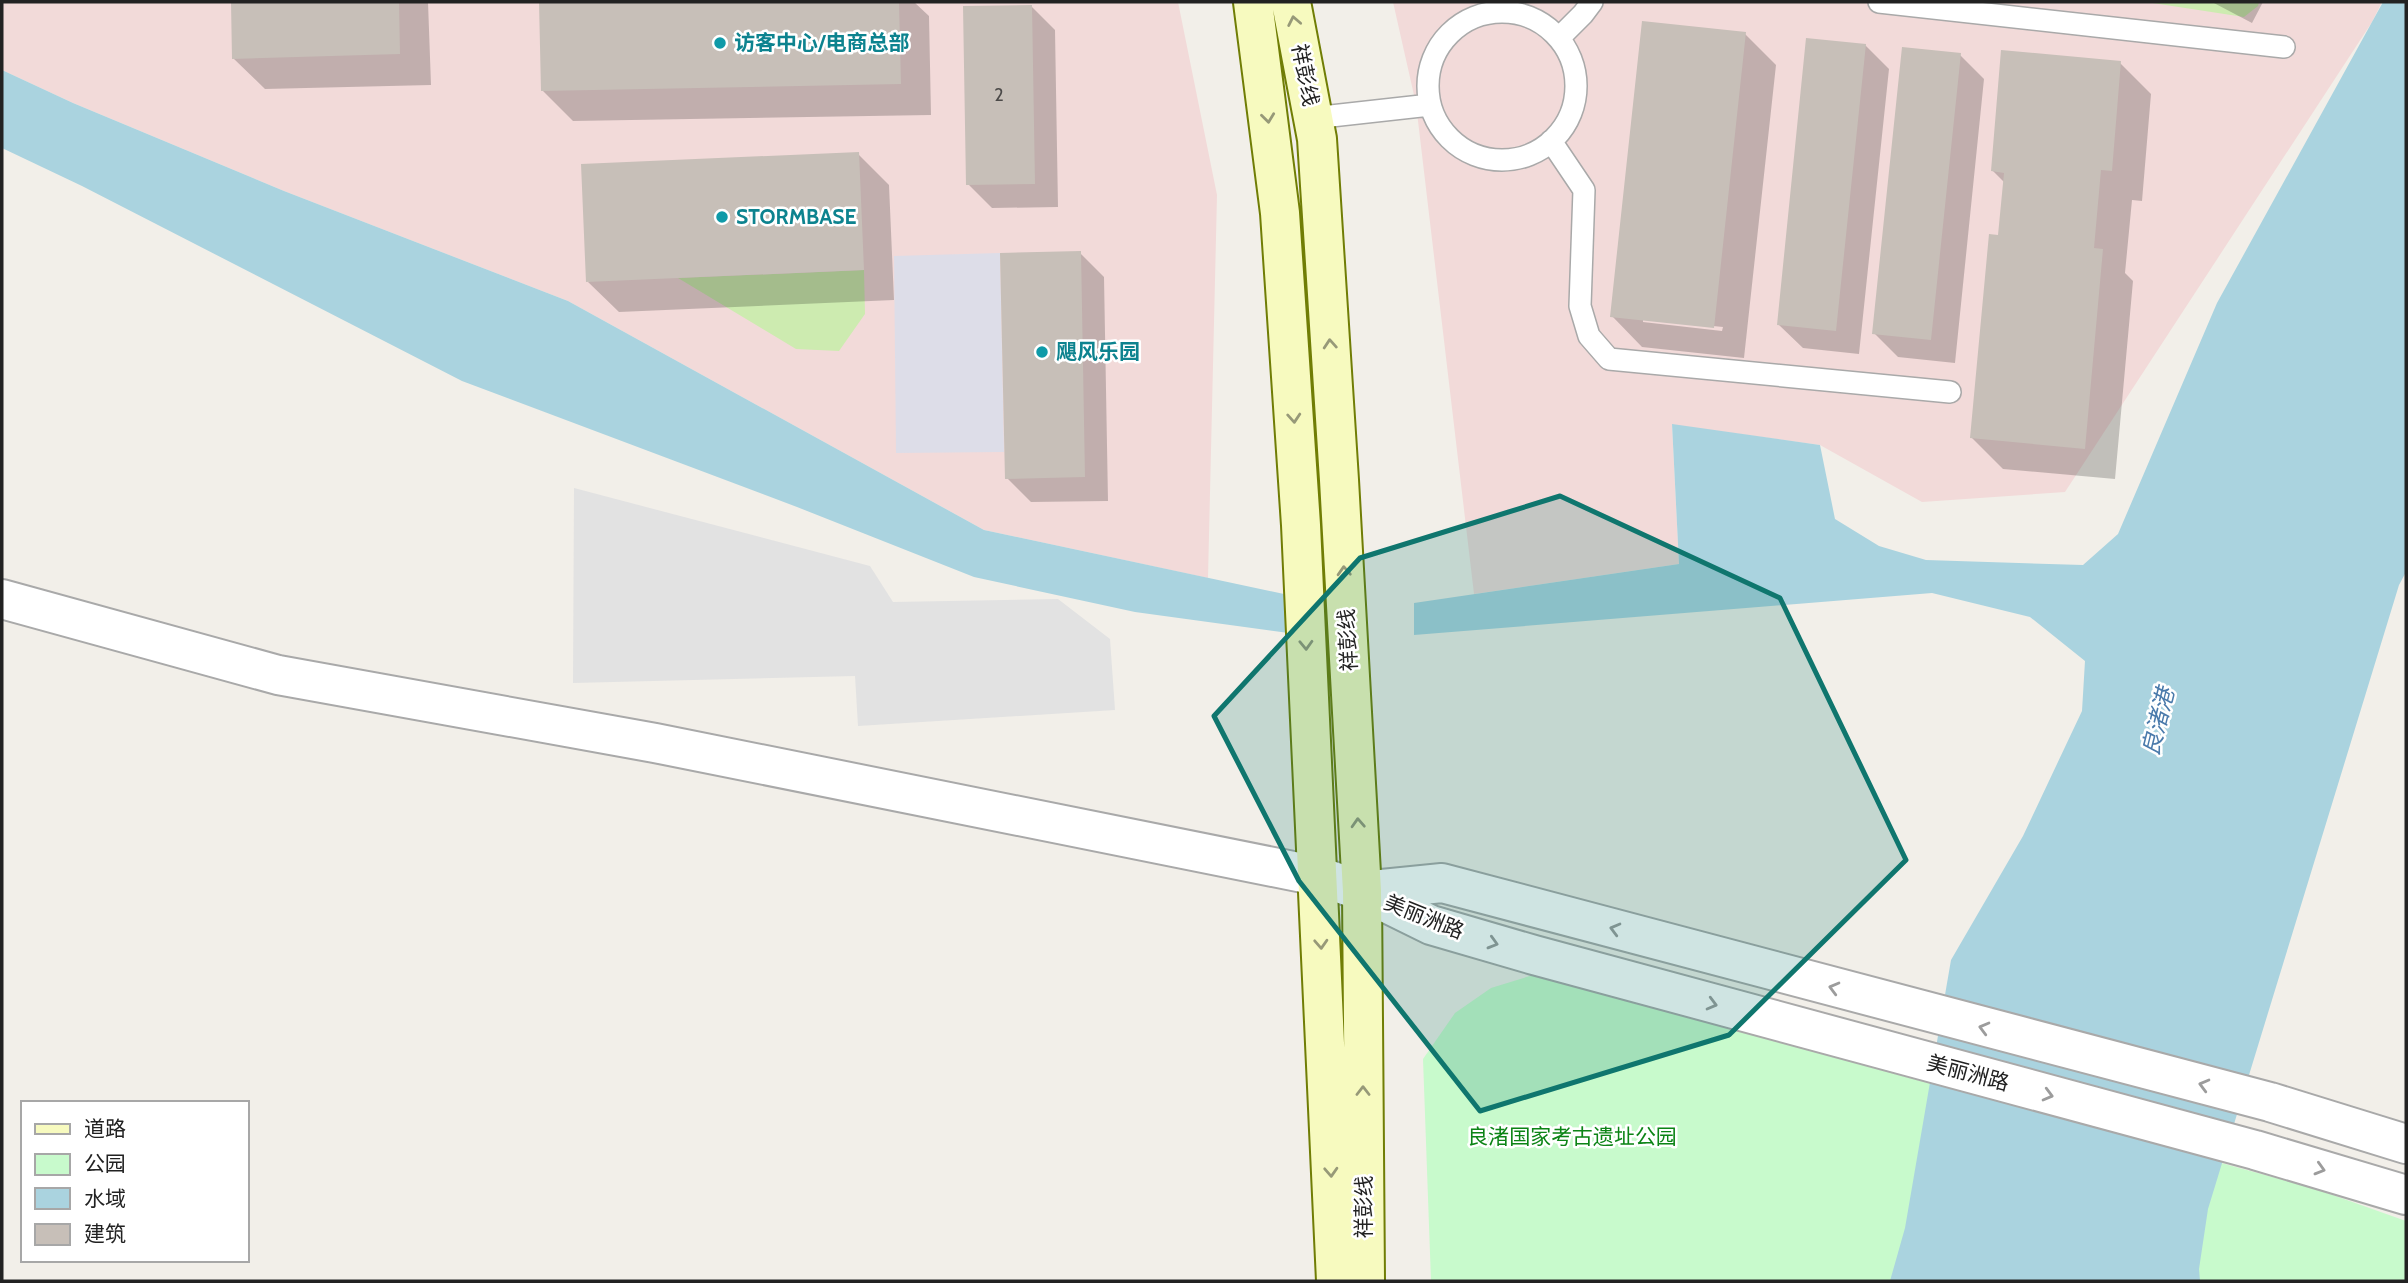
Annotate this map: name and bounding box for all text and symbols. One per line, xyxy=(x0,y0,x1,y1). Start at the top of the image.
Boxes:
one-way arrow xyxy=(1288,15,1303,27)
place label: 访客中心/电商总部 xyxy=(734,30,910,55)
marker: 访客中心/电商总部 xyxy=(712,35,728,51)
street label: 祥彭线 xyxy=(1287,42,1324,108)
house number: 2 xyxy=(994,84,1004,106)
one-way arrow xyxy=(1261,112,1276,124)
place label: STORMBASE xyxy=(736,204,856,229)
marker: STORMBASE xyxy=(714,209,730,225)
one-way arrow xyxy=(1323,338,1338,349)
place label: 飓风乐园 xyxy=(1056,339,1140,364)
marker: 飓风乐园 xyxy=(1034,344,1050,360)
one-way arrow xyxy=(1286,413,1301,424)
one-way arrow xyxy=(1337,565,1352,576)
street label: 祥彭线 xyxy=(1333,608,1362,672)
one-way arrow xyxy=(1298,640,1313,651)
water label: 良渚港 xyxy=(2136,682,2181,759)
one-way arrow xyxy=(1350,817,1365,828)
street label: 美丽洲路 xyxy=(1381,889,1468,944)
one-way arrow xyxy=(1609,923,1621,937)
one-way arrow xyxy=(1487,934,1499,949)
one-way arrow xyxy=(1314,939,1329,950)
one-way arrow xyxy=(1829,982,1841,997)
one-way arrow xyxy=(1706,996,1718,1010)
one-way arrow xyxy=(1978,1022,1990,1036)
street label: 美丽洲路 xyxy=(1924,1050,2012,1095)
one-way arrow xyxy=(2198,1079,2210,1093)
one-way arrow xyxy=(1355,1085,1371,1095)
one-way arrow xyxy=(2042,1086,2054,1101)
legend xyxy=(21,1101,248,1262)
text: 道路 xyxy=(84,1116,126,1141)
park label: 良渚国家考古遗址公园 xyxy=(1467,1124,1677,1149)
text: 公园 xyxy=(84,1151,126,1176)
one-way arrow xyxy=(2314,1161,2326,1176)
one-way arrow xyxy=(1324,1166,1339,1177)
street label: 祥彭线 xyxy=(1351,1176,1376,1239)
text: 水域 xyxy=(84,1186,126,1211)
text: 建筑 xyxy=(84,1221,126,1246)

